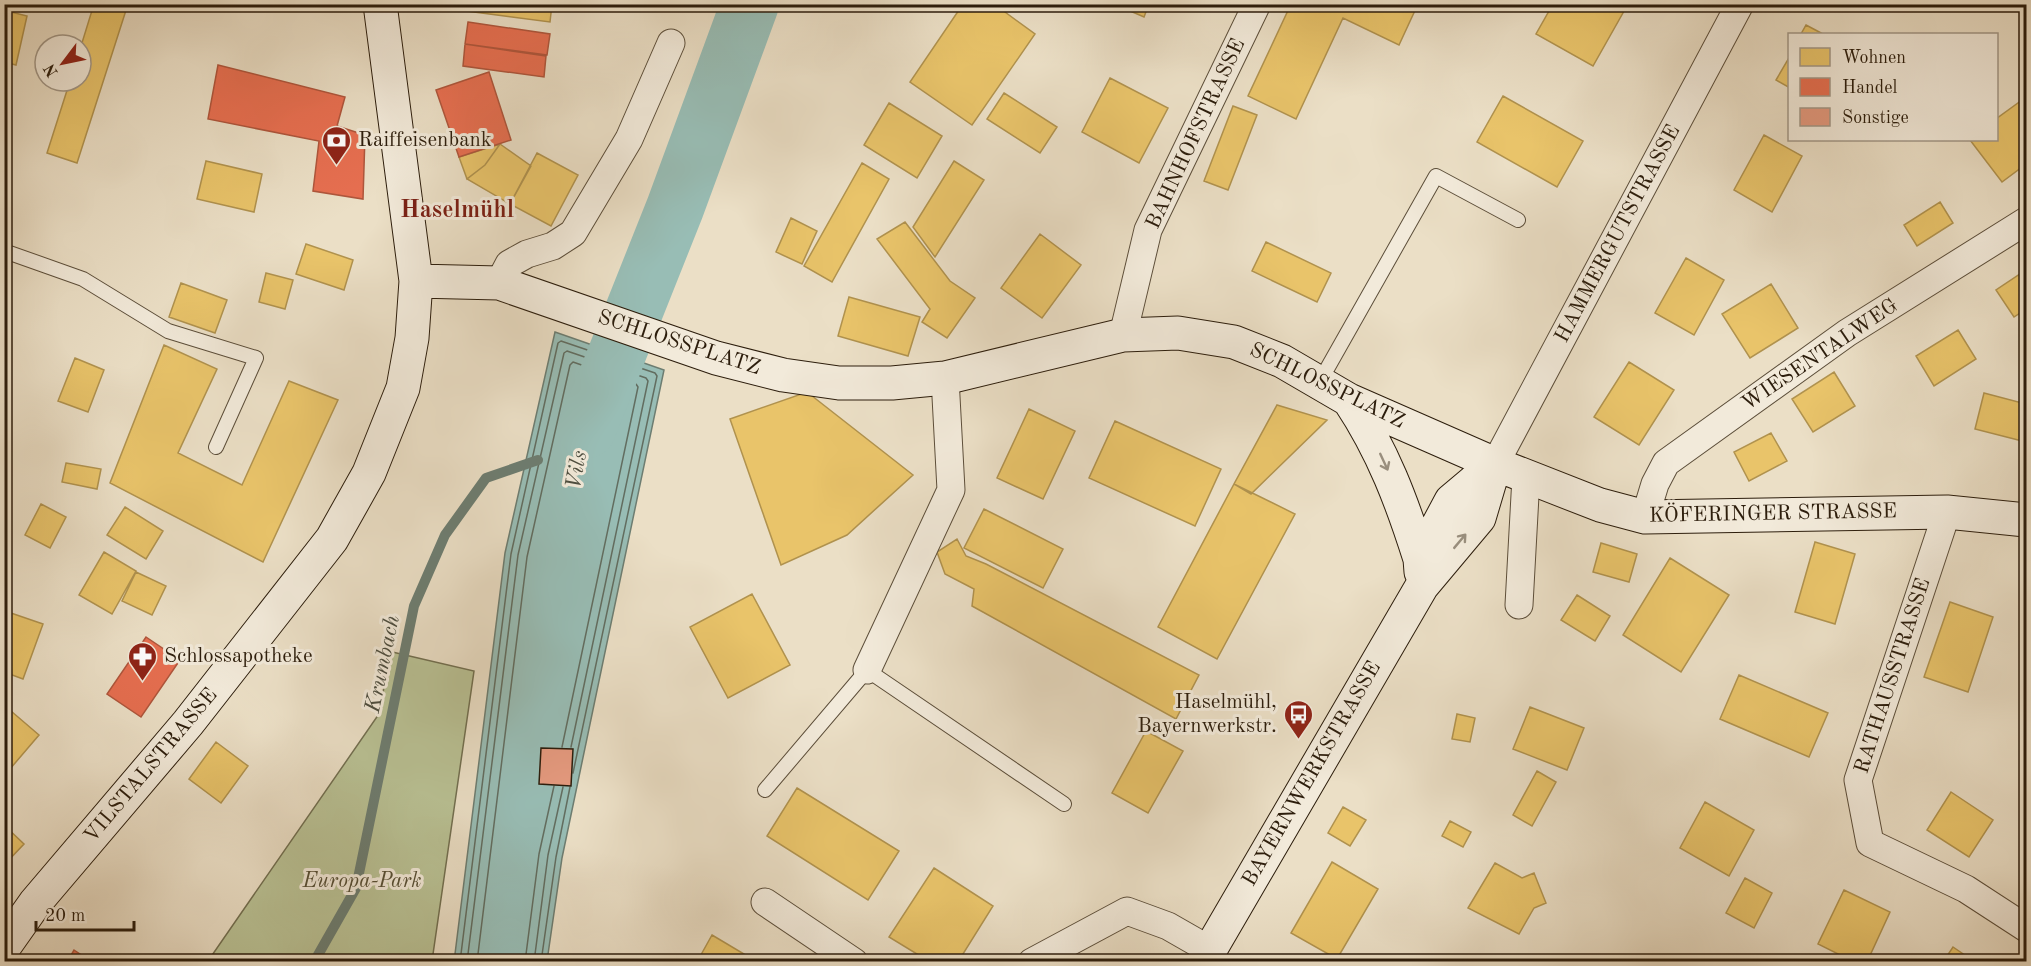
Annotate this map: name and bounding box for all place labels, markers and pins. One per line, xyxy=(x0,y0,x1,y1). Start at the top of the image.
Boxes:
bank icon: Raiffeisenbank xyxy=(321,124,353,166)
place label: Raiffeisenbank xyxy=(358,130,492,151)
pharmacy icon: Schlossapotheke xyxy=(127,640,159,682)
place label: Schlossapotheke xyxy=(164,646,313,667)
place label: Haselmühl, Bayernwerkstr. xyxy=(1137,692,1277,737)
bus stop icon: Haselmühl, Bayernwerkstr. xyxy=(1282,698,1314,740)

